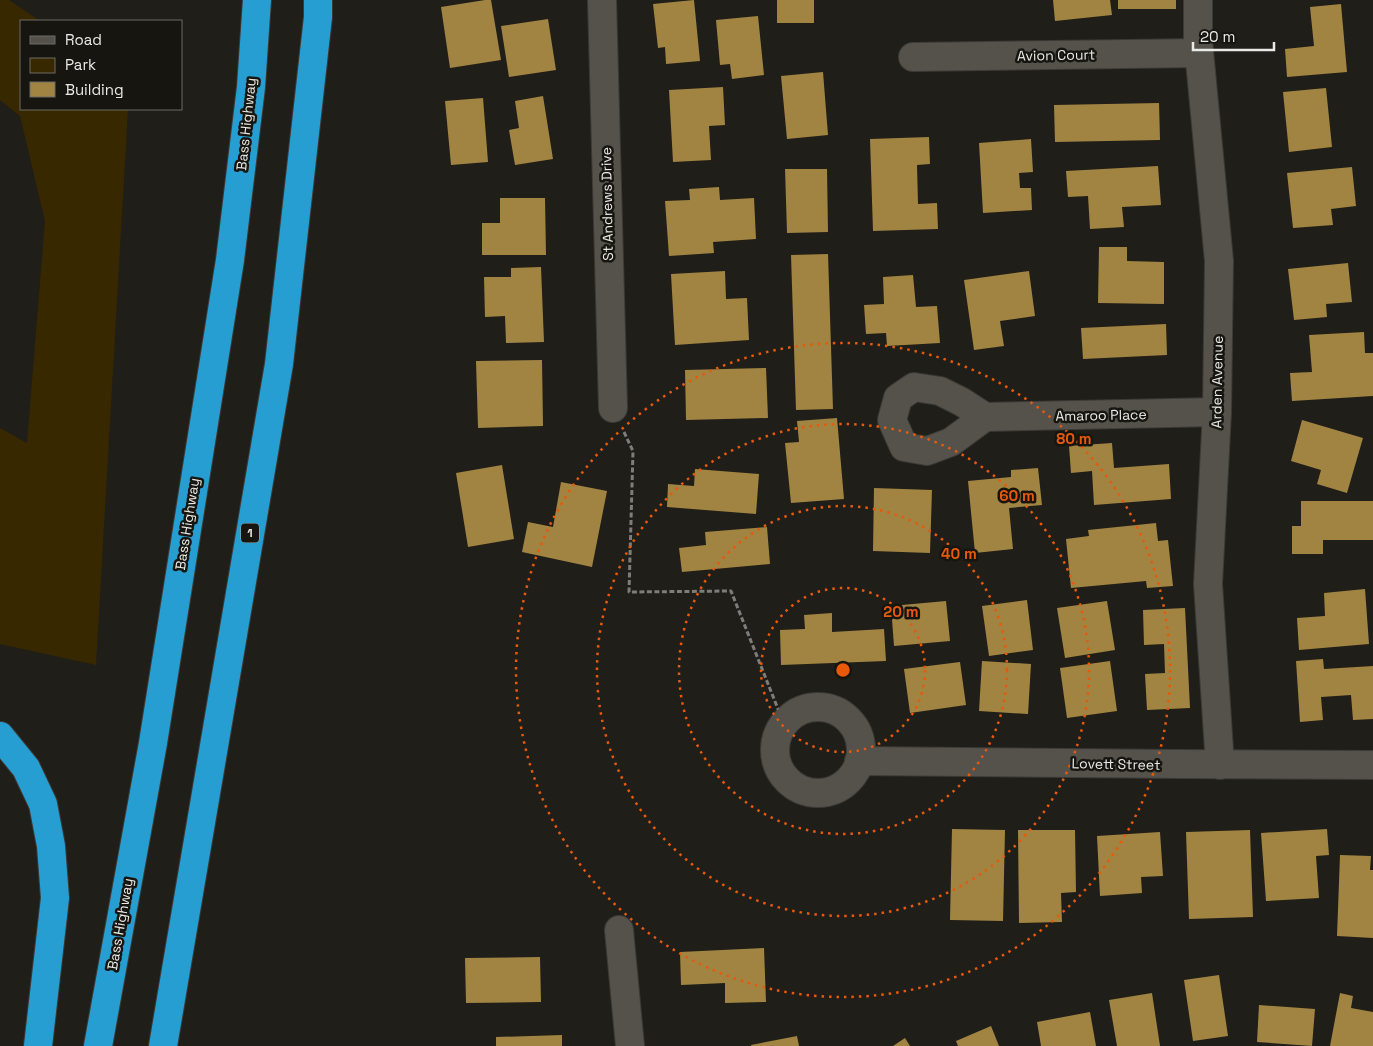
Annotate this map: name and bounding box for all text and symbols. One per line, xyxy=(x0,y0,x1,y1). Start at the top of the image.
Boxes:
legend xyxy=(20,20,182,110)
scale bar xyxy=(1193,20,1274,52)
text: 20 m xyxy=(1200,27,1235,46)
text: Road xyxy=(65,30,102,49)
street label: Avion Court xyxy=(1017,45,1095,65)
text: Park xyxy=(65,55,96,74)
street label: Bass Highway xyxy=(232,77,260,171)
text: Building xyxy=(65,80,124,99)
street label: St Andrews Drive xyxy=(597,147,617,261)
street label: Arden Avenue xyxy=(1207,336,1227,428)
street label: Amaroo Place xyxy=(1055,405,1147,425)
text: 80 m xyxy=(1056,429,1092,448)
street label: Bass Highway xyxy=(171,477,203,571)
text: 60 m xyxy=(999,486,1035,505)
road number: 1 xyxy=(241,524,259,542)
text: 40 m xyxy=(941,544,977,563)
text: 20 m xyxy=(883,602,919,621)
centre of rings xyxy=(834,661,852,679)
street label: Lovett Street xyxy=(1071,754,1161,774)
street label: Bass Highway xyxy=(103,877,137,971)

